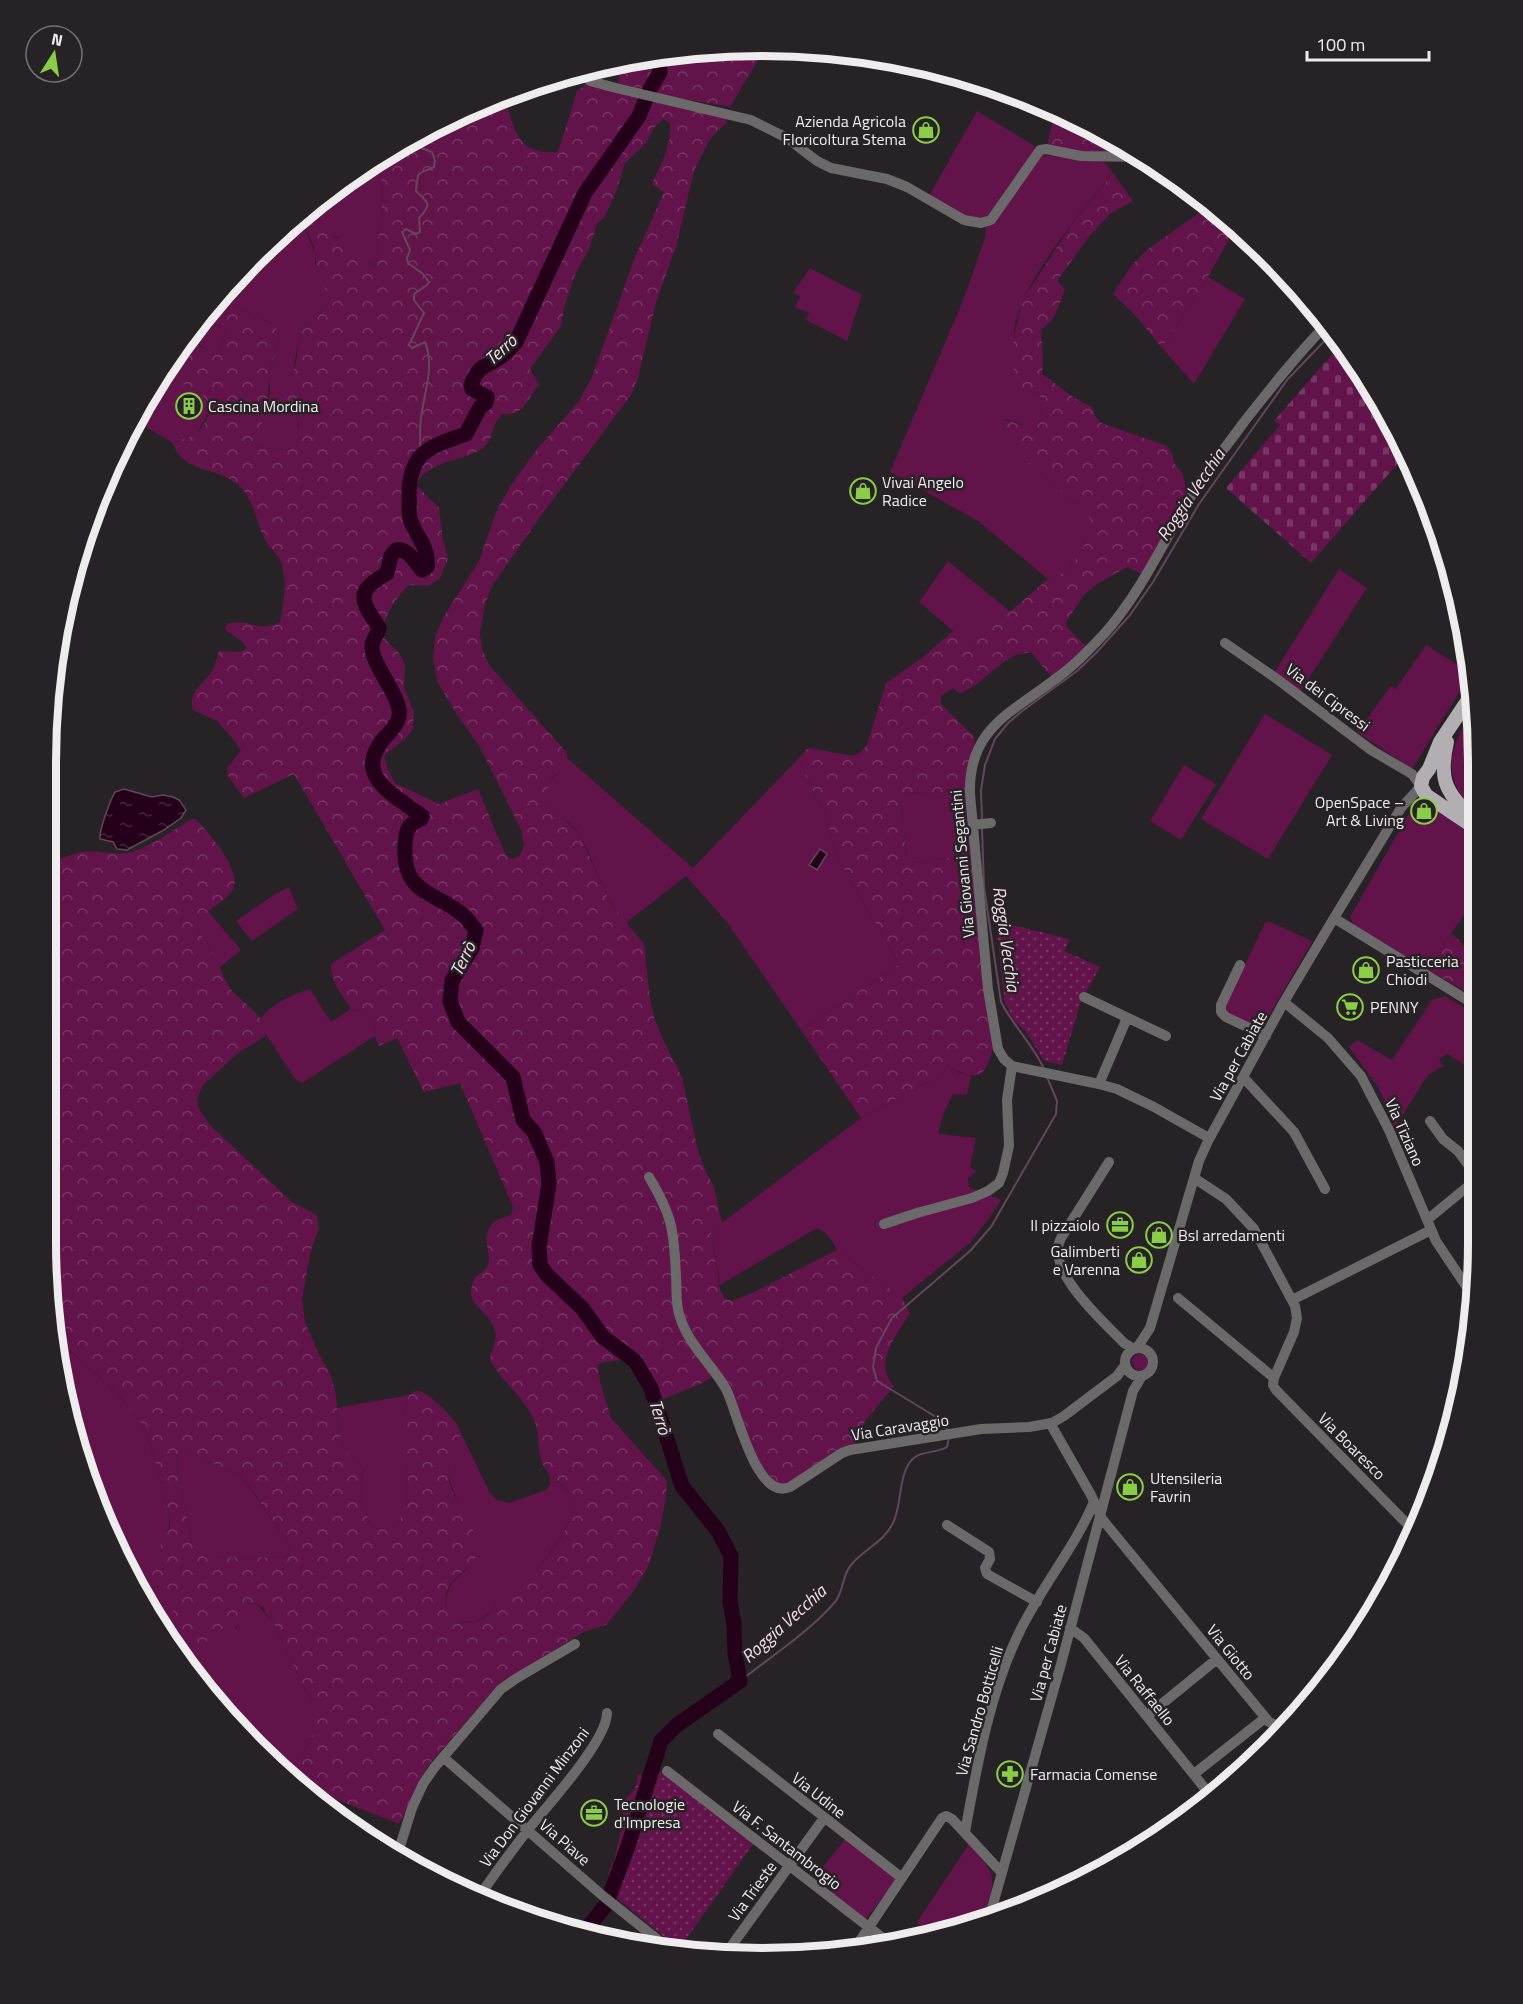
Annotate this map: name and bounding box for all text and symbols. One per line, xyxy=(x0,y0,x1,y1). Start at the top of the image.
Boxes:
north arrow xyxy=(24,24,84,84)
scale bar xyxy=(1307,24,1428,62)
text: N xyxy=(49,26,65,52)
text: 100 m xyxy=(1316,31,1365,58)
place label: Azienda Agricola Floricoltura Stema xyxy=(783,109,906,151)
shop icon: Azienda Agricola Floricoltura Stema xyxy=(911,115,941,145)
water label: Terrò xyxy=(478,327,524,372)
building icon: Cascina Mordina xyxy=(174,391,204,421)
place label: Cascina Mordina xyxy=(208,394,318,418)
water label: Roggia Vecchia xyxy=(1150,442,1232,546)
place label: Vivai Angelo Radice xyxy=(882,470,964,512)
shop icon: Vivai Angelo Radice xyxy=(848,476,878,506)
street label: Via dei Cipressi xyxy=(1281,657,1375,737)
street label: Via Giovanni Segantini xyxy=(944,789,980,939)
place label: OpenSpace – Art & Living xyxy=(1315,790,1404,832)
shop icon: OpenSpace – Art & Living xyxy=(1409,796,1439,826)
water label: Roggia Vecchia xyxy=(986,884,1027,994)
water label: Terrò xyxy=(443,936,483,981)
place label: Pasticceria Chiodi xyxy=(1386,949,1459,991)
shop icon: Pasticceria Chiodi xyxy=(1351,955,1381,985)
supermarket icon: PENNY xyxy=(1335,992,1365,1022)
place label: PENNY xyxy=(1370,995,1419,1019)
street label: Via per Cabiate xyxy=(1203,1006,1273,1106)
street label: Via Tiziano xyxy=(1379,1094,1431,1170)
office icon: Il pizzaiolo xyxy=(1105,1210,1135,1240)
place label: Il pizzaiolo xyxy=(1030,1213,1100,1237)
shop icon: Bsl arredamenti xyxy=(1144,1220,1174,1250)
place label: Bsl arredamenti xyxy=(1178,1223,1285,1247)
place label: Galimberti e Varenna xyxy=(1050,1239,1120,1281)
shop icon: Galimberti e Varenna xyxy=(1124,1245,1154,1275)
water label: Terrò xyxy=(642,1396,679,1439)
street label: Via Caravaggio xyxy=(849,1407,951,1447)
street label: Via Boaresco xyxy=(1313,1407,1391,1485)
place label: Utensileria Favrin xyxy=(1150,1466,1222,1508)
shop icon: Utensileria Favrin xyxy=(1115,1472,1145,1502)
water label: Roggia Vecchia xyxy=(735,1577,833,1669)
street label: Via per Cabiate xyxy=(1023,1601,1073,1705)
street label: Via Giotto xyxy=(1201,1619,1261,1685)
street label: Via Sandro Botticelli xyxy=(949,1643,1009,1779)
street label: Via Raffaello xyxy=(1109,1650,1181,1730)
street label: Via Don Giovanni Minzoni xyxy=(473,1722,595,1872)
pharmacy icon: Farmacia Comense xyxy=(995,1759,1025,1789)
place label: Farmacia Comense xyxy=(1030,1762,1157,1786)
street label: Via Udine xyxy=(787,1766,851,1824)
place label: Tecnologie d'Impresa xyxy=(614,1792,685,1834)
street label: Via F. Santambrogio xyxy=(727,1795,847,1895)
office icon: Tecnologie d'Impresa xyxy=(579,1798,609,1828)
street label: Via Piave xyxy=(534,1813,596,1871)
street label: Via Trieste xyxy=(722,1856,782,1926)

